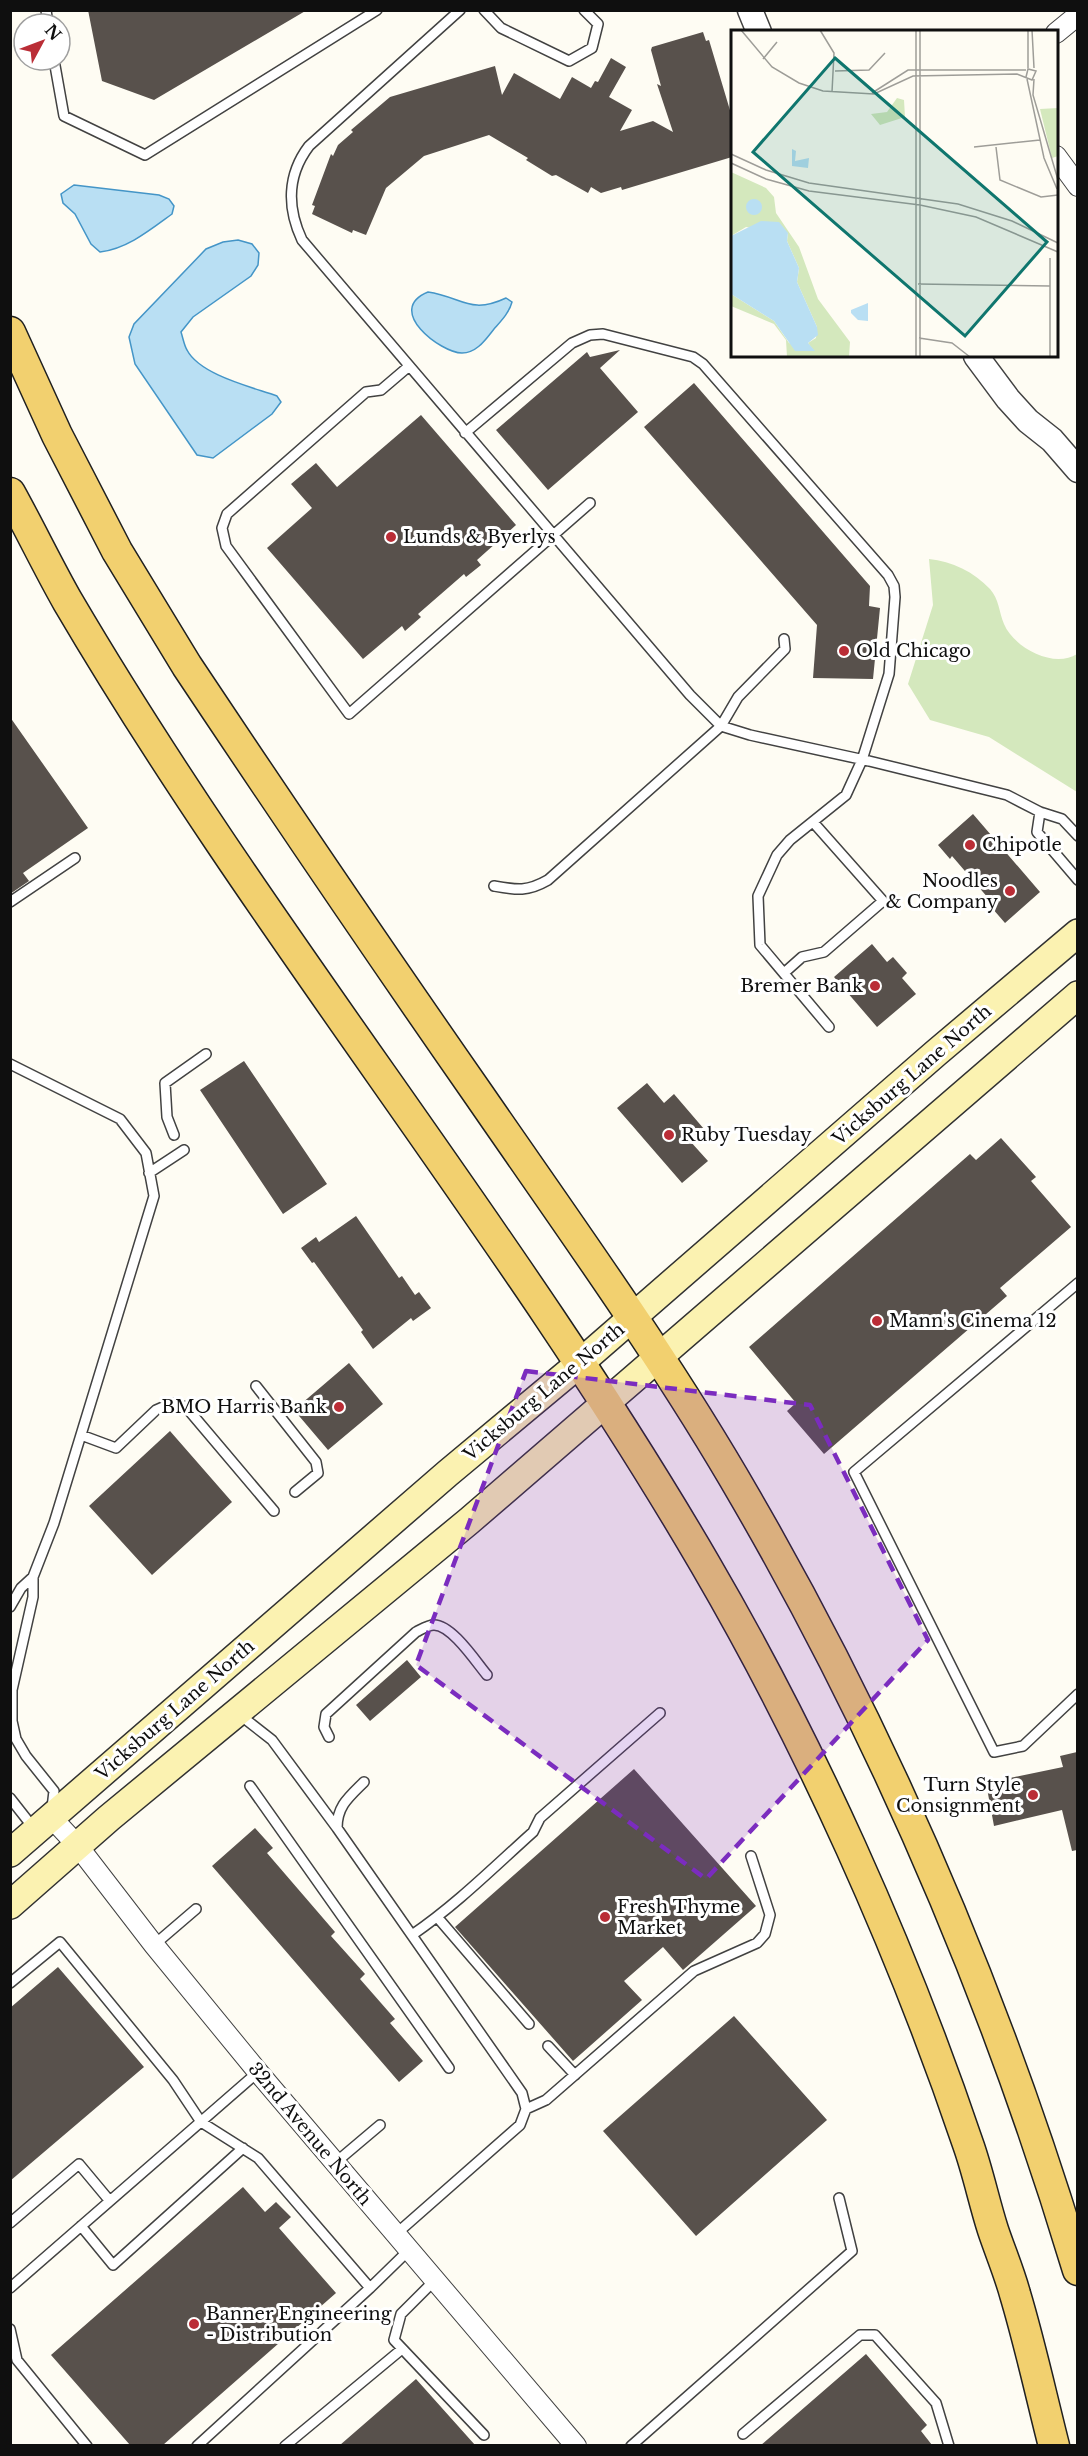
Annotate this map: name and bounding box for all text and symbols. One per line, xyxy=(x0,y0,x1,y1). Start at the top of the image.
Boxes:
north arrow xyxy=(12,12,72,72)
text: N xyxy=(41,20,66,44)
inset map xyxy=(731,30,1058,357)
place label: Lunds & Byerlys xyxy=(403,526,556,548)
marker: Lunds & Byerlys xyxy=(384,530,398,544)
place label: Old Chicago xyxy=(856,640,971,662)
marker: Old Chicago xyxy=(837,644,851,658)
place label: Chipotle xyxy=(982,834,1062,856)
marker: Chipotle xyxy=(963,838,977,852)
place label: Noodles & Company xyxy=(886,870,998,913)
marker: Noodles & Company xyxy=(1003,884,1017,898)
place label: Bremer Bank xyxy=(740,975,863,997)
marker: Bremer Bank xyxy=(868,979,882,993)
street label: Vicksburg Lane North xyxy=(827,1000,996,1151)
place label: Ruby Tuesday xyxy=(681,1124,812,1146)
marker: Ruby Tuesday xyxy=(662,1128,676,1142)
place label: Mann's Cinema 12 xyxy=(889,1310,1057,1332)
marker: Mann's Cinema 12 xyxy=(870,1314,884,1328)
street label: Vicksburg Lane North xyxy=(458,1318,629,1466)
place label: BMO Harris Bank xyxy=(161,1396,327,1418)
marker: BMO Harris Bank xyxy=(332,1400,346,1414)
street label: Vicksburg Lane North xyxy=(90,1635,259,1786)
place label: Turn Style Consignment xyxy=(896,1774,1021,1817)
marker: Turn Style Consignment xyxy=(1026,1788,1040,1802)
place label: Fresh Thyme Market xyxy=(617,1896,740,1939)
marker: Fresh Thyme Market xyxy=(598,1910,612,1924)
street label: 32nd Avenue North xyxy=(244,2058,376,2210)
place label: Banner Engineering - Distribution xyxy=(206,2303,392,2346)
marker: Banner Engineering - Distribution xyxy=(187,2317,201,2331)

